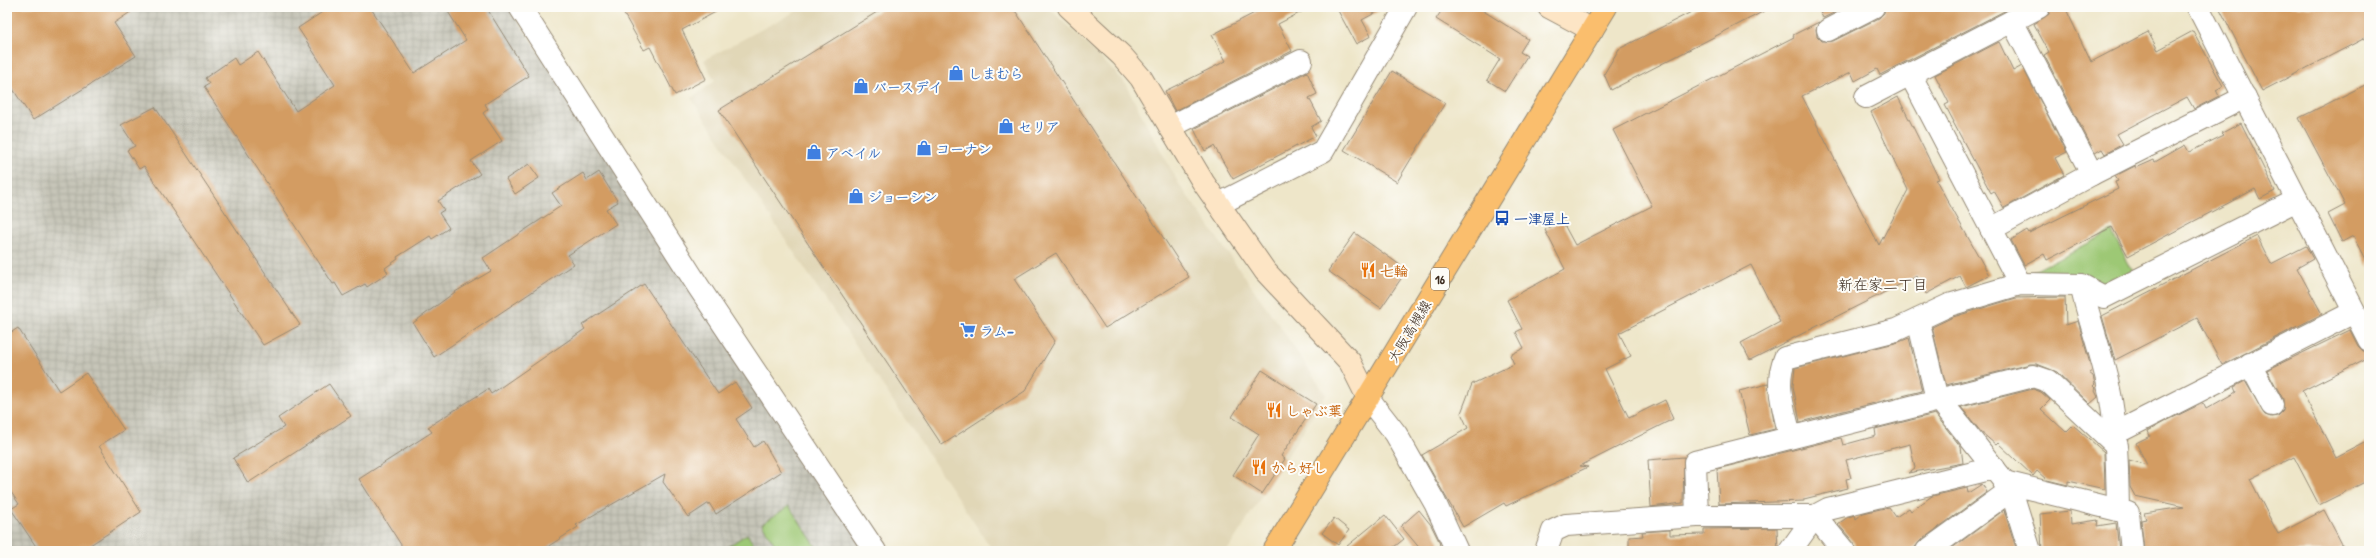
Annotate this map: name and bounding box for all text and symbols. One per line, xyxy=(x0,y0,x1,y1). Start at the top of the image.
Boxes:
shop icon: しまむら xyxy=(947,64,965,82)
place label: しまむら xyxy=(968,64,1024,83)
shop icon: バースデイ xyxy=(852,77,870,95)
place label: バースデイ xyxy=(873,77,943,96)
shop icon: セリア xyxy=(997,117,1015,135)
place label: セリア xyxy=(1018,117,1060,136)
shop icon: コーナン xyxy=(915,139,933,157)
place label: コーナン xyxy=(936,139,992,158)
shop icon: アベイル xyxy=(805,143,823,161)
place label: アベイル xyxy=(826,143,881,162)
shop icon: ジョーシン xyxy=(847,187,865,205)
place label: ジョーシン xyxy=(868,187,938,206)
bus stop icon: 一津屋上 xyxy=(1493,209,1511,227)
place label: 一津屋上 xyxy=(1514,209,1570,228)
restaurant icon: 七輪 xyxy=(1359,261,1377,279)
place label: 七輪 xyxy=(1380,261,1408,280)
road number: 16 xyxy=(1431,268,1449,290)
district label: 新在家二丁目 xyxy=(1838,274,1928,295)
street label: 大阪高槻線 xyxy=(1383,296,1435,366)
supermarket icon: ラム− xyxy=(959,321,977,339)
place label: ラム− xyxy=(980,321,1014,340)
restaurant icon: しゃぶ葉 xyxy=(1265,401,1283,419)
place label: しゃぶ葉 xyxy=(1286,401,1342,420)
restaurant icon: から好し xyxy=(1250,458,1268,476)
place label: から好し xyxy=(1271,458,1327,477)

